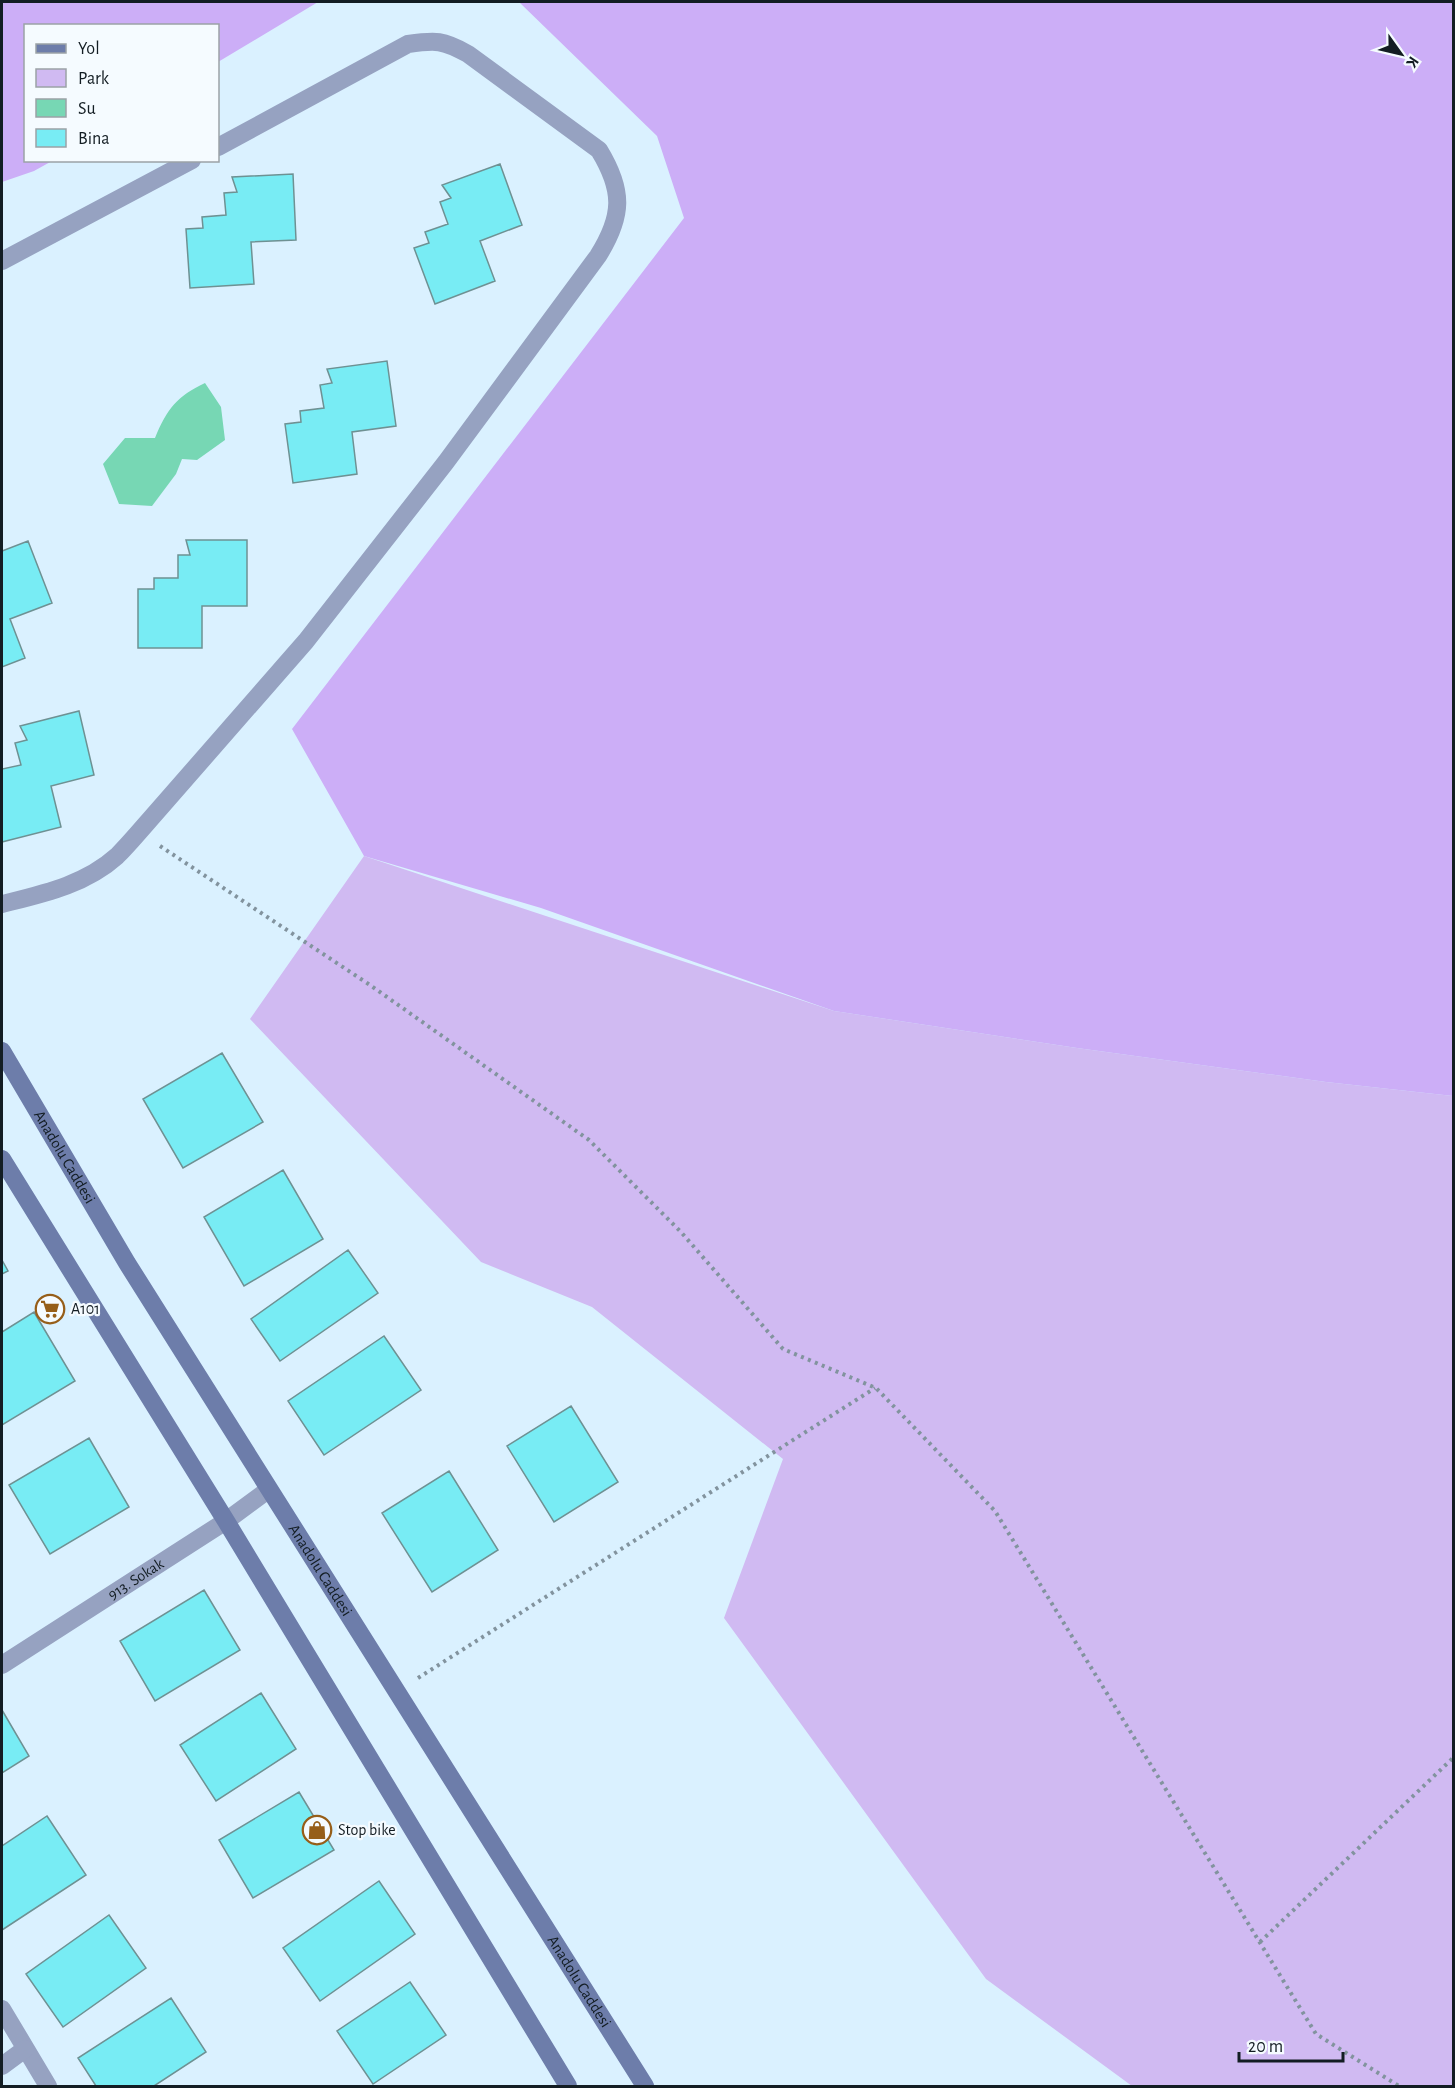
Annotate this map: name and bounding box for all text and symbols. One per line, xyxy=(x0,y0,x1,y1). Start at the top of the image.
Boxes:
legend xyxy=(24,24,219,162)
north arrow xyxy=(1371,24,1431,84)
text: Yol xyxy=(78,40,100,58)
text: K xyxy=(1403,53,1422,71)
text: Park xyxy=(78,70,110,88)
text: Su xyxy=(78,100,96,118)
text: Bina xyxy=(78,130,110,148)
street label: Anadolu Caddesi xyxy=(31,1108,98,1206)
supermarket icon: A101 xyxy=(34,1293,66,1325)
place label: A101 xyxy=(71,1301,100,1317)
street label: Anadolu Caddesi xyxy=(286,1521,355,1619)
street label: 913. Sokak xyxy=(105,1555,167,1603)
shop icon: Stop bike xyxy=(301,1814,333,1846)
place label: Stop bike xyxy=(338,1822,396,1838)
street label: Anadolu Caddesi xyxy=(544,1933,614,2030)
scale bar xyxy=(1239,2025,1342,2063)
text: 20 m xyxy=(1248,2038,1283,2056)

